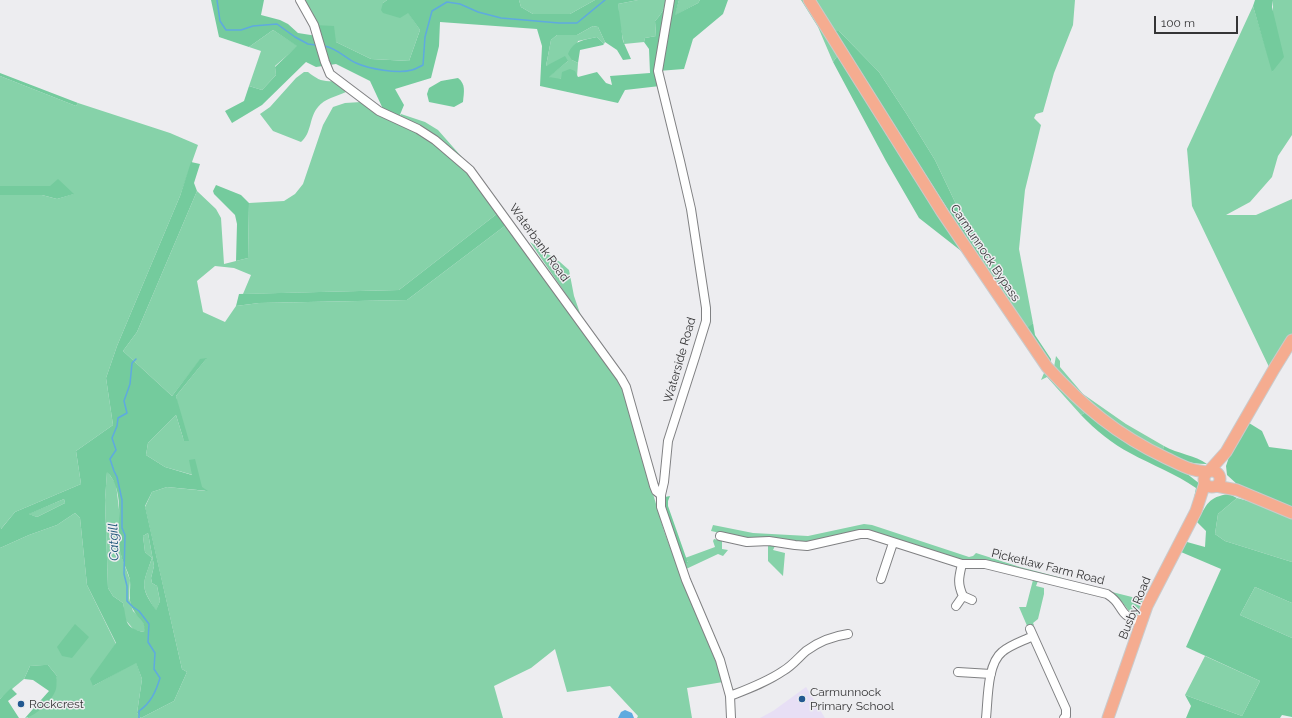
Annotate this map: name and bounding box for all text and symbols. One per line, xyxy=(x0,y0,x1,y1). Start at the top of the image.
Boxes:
scale bar xyxy=(1156,8,1240,34)
text: 100 m xyxy=(1161,16,1195,30)
street label: Waterbank Road xyxy=(506,201,572,285)
street label: Carmunnock Bypass xyxy=(947,202,1023,304)
street label: Waterside Road xyxy=(661,316,699,404)
water label: Catgill xyxy=(106,523,122,561)
street label: Picketlaw Farm Road xyxy=(990,546,1106,588)
street label: Busby Road xyxy=(1116,574,1154,642)
place label: Carmunnock Primary School xyxy=(810,685,894,713)
marker: Carmunnock Primary School xyxy=(797,694,807,704)
place label: Rockcrest xyxy=(29,697,84,711)
marker: Rockcrest xyxy=(16,699,26,709)

